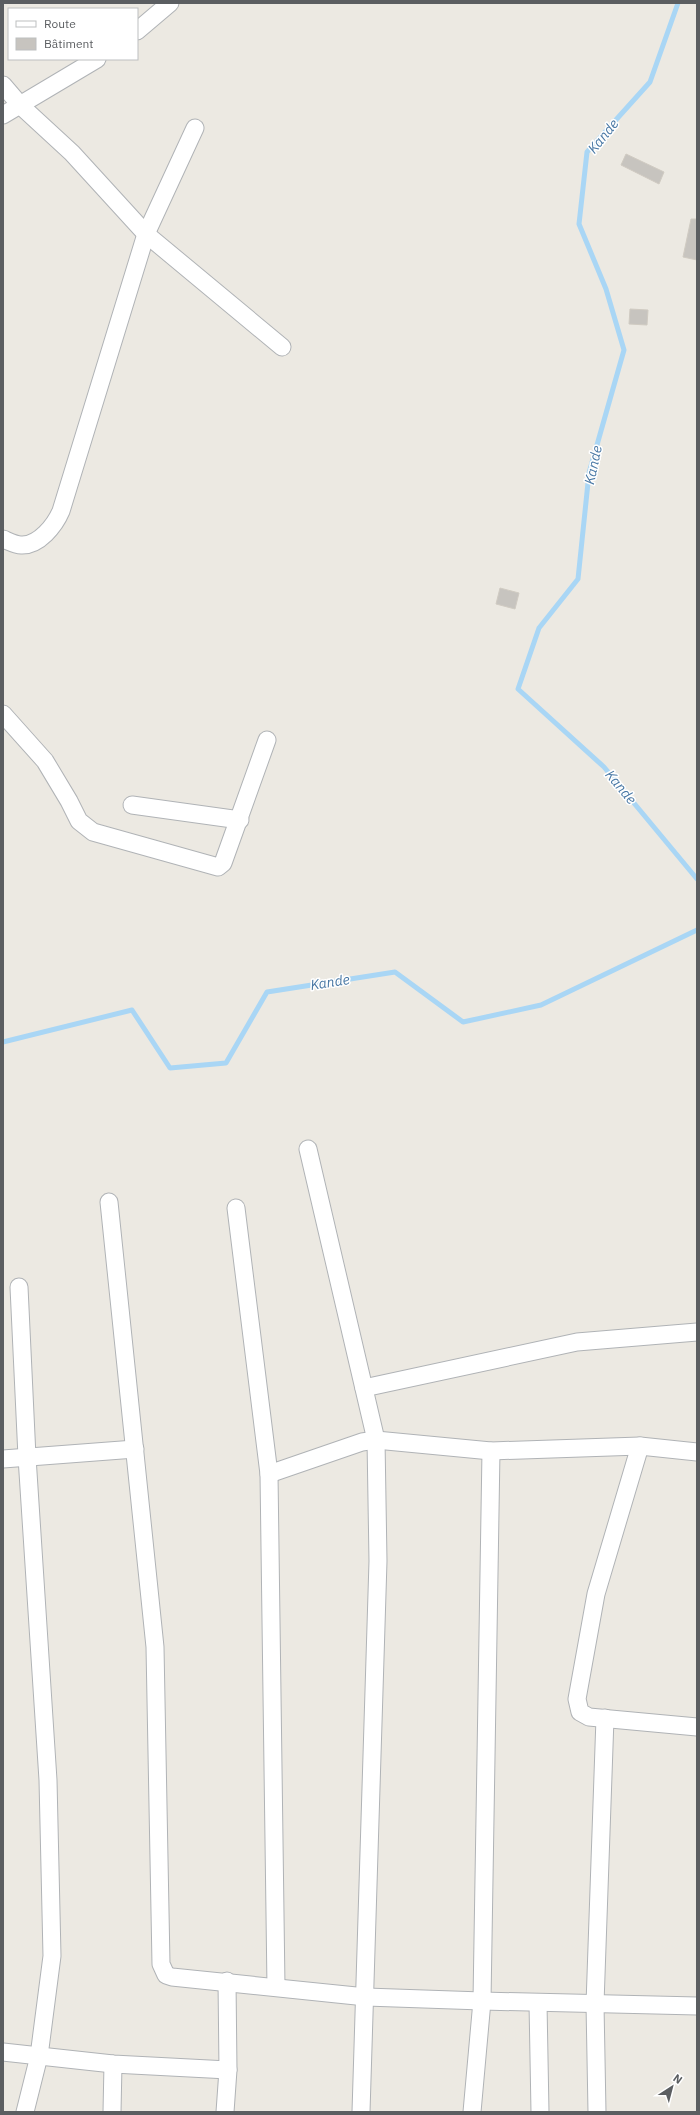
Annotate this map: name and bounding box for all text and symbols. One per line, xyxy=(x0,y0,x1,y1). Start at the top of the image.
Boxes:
legend xyxy=(8,8,138,60)
text: Route xyxy=(44,16,76,31)
text: Bâtiment xyxy=(44,36,94,51)
water label: Kande xyxy=(584,115,622,157)
water label: Kande xyxy=(580,444,606,486)
water label: Kande xyxy=(601,766,641,808)
water label: Kande xyxy=(309,970,351,994)
north arrow xyxy=(652,2067,692,2107)
text: N xyxy=(671,2071,685,2087)

